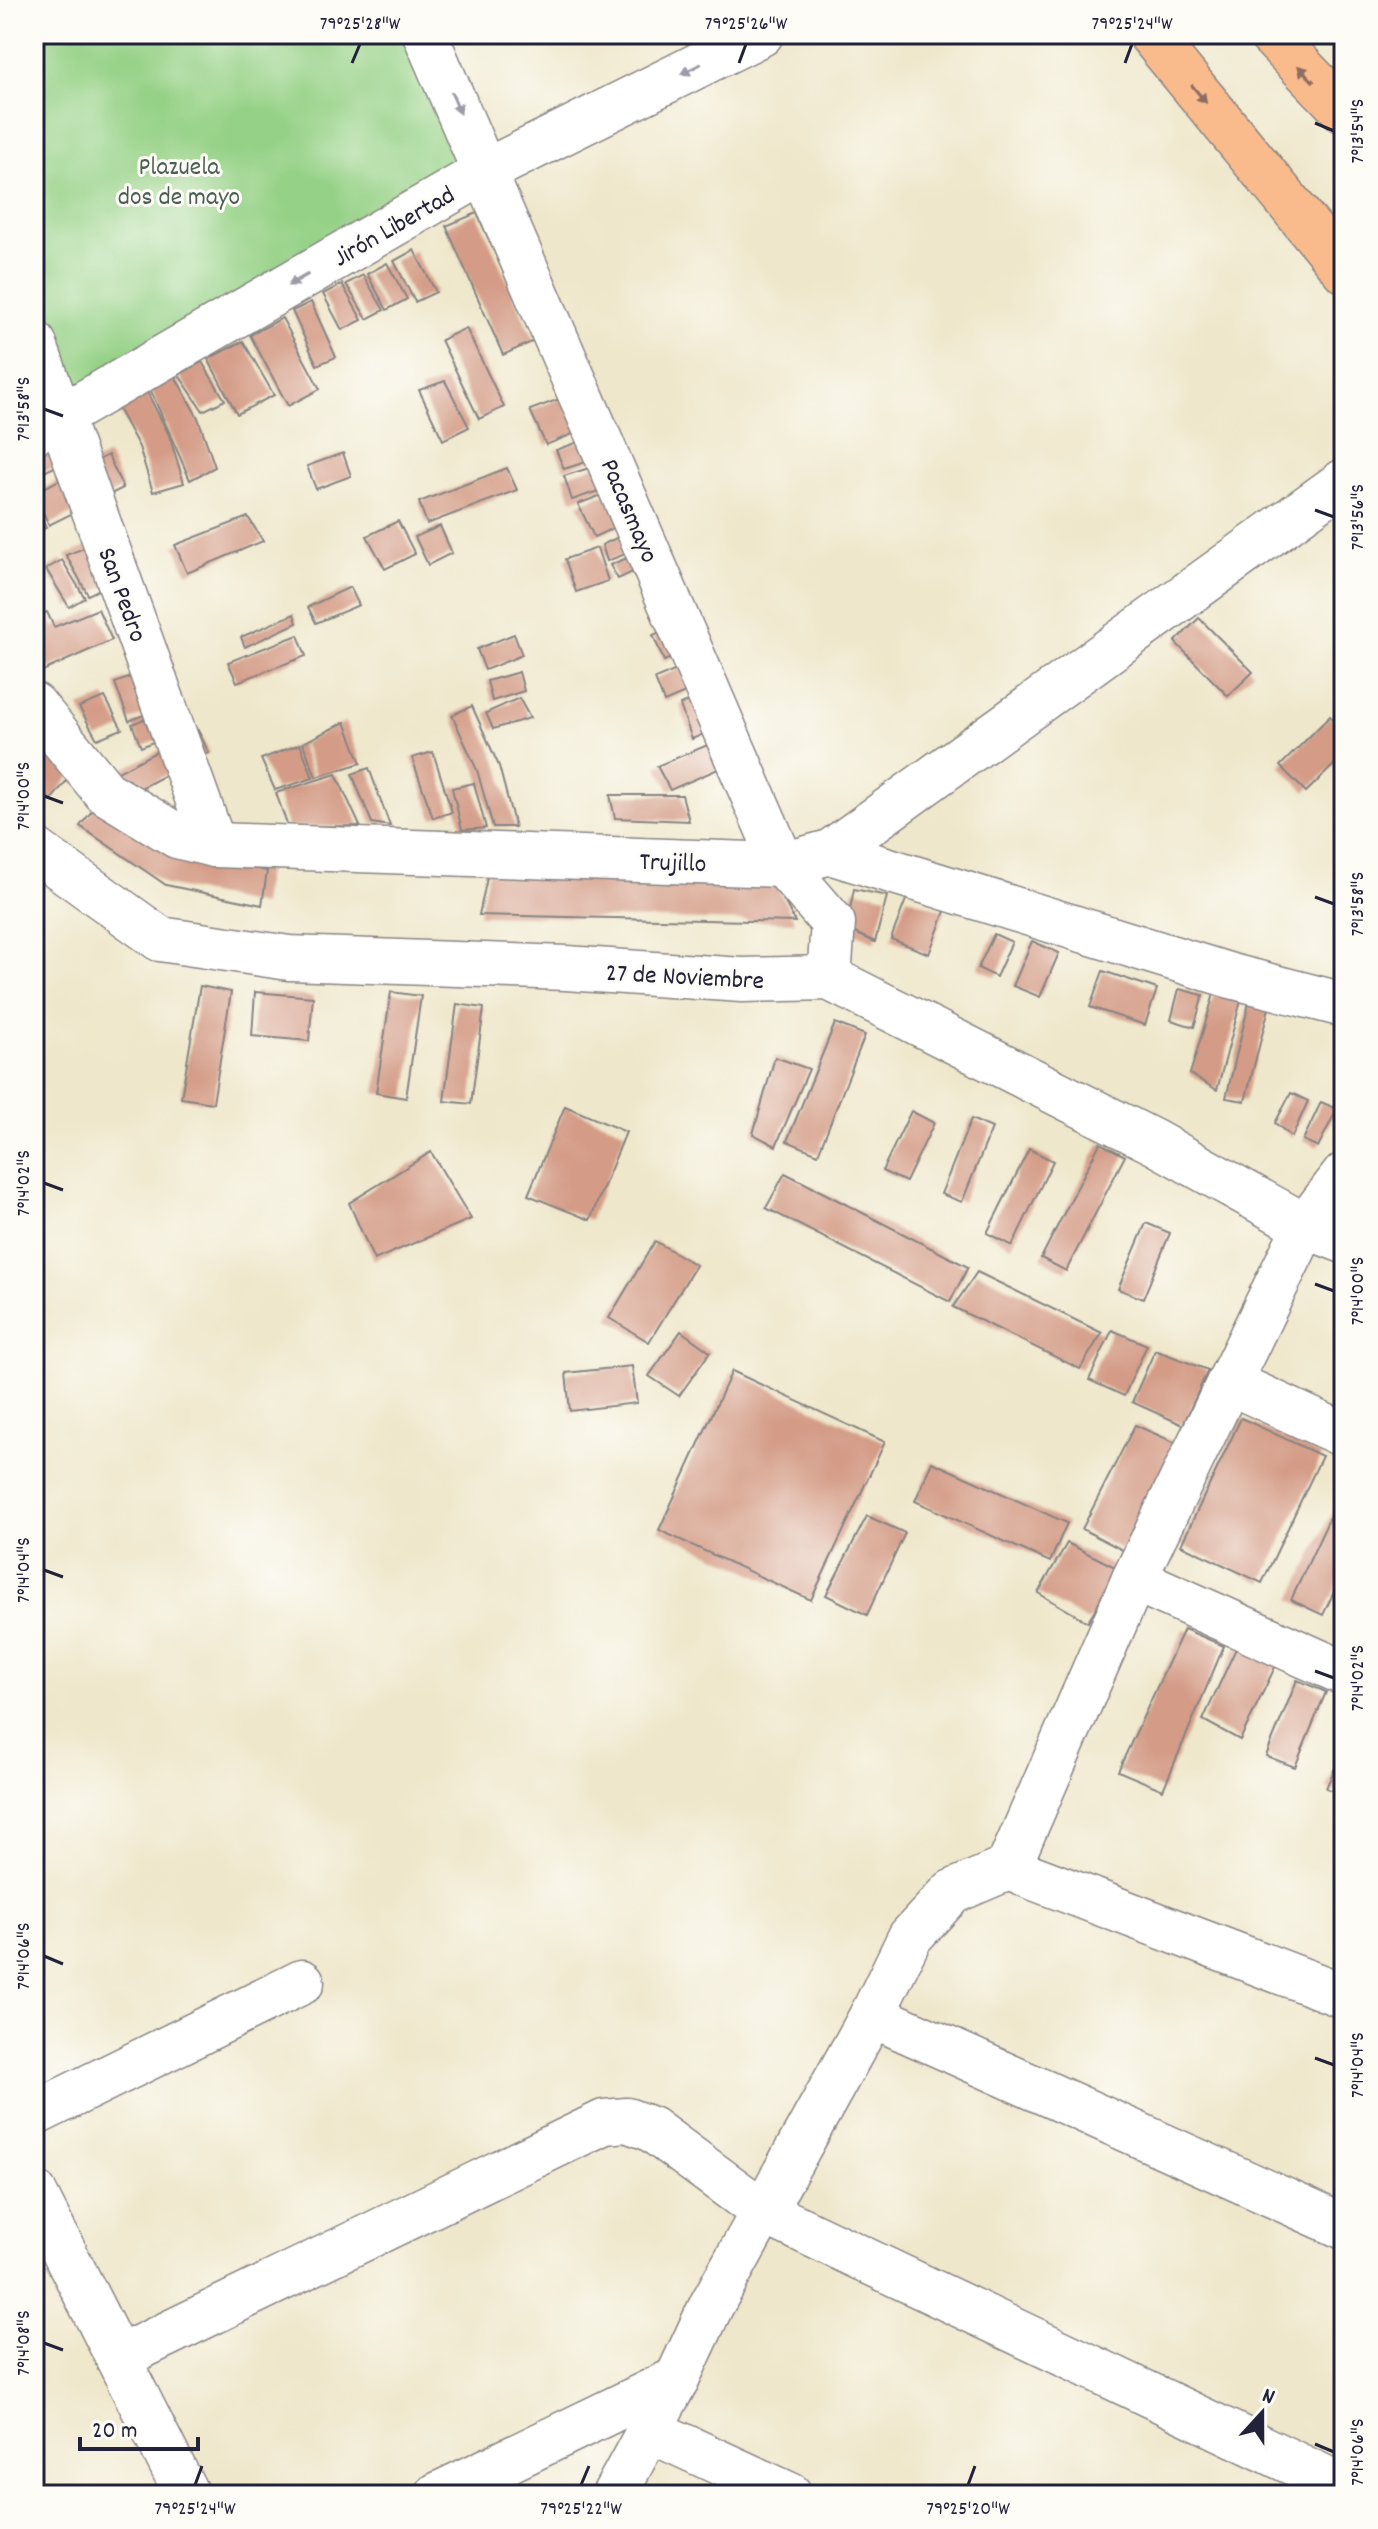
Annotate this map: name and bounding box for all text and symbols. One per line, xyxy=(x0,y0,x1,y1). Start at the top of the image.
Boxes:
text: 79°25'28"W xyxy=(320,11,401,39)
text: 79°25'26"W xyxy=(705,11,788,39)
text: 79°25'24"W xyxy=(1092,11,1173,39)
one-way arrow xyxy=(680,62,703,76)
one-way arrow xyxy=(1298,64,1316,83)
one-way arrow xyxy=(1191,84,1207,104)
one-way arrow xyxy=(449,91,463,114)
text: 7°13'54"S xyxy=(1345,99,1373,163)
park label: Plazuela dos de mayo xyxy=(118,150,240,217)
street label: Jirón Libertad xyxy=(327,178,463,278)
one-way arrow xyxy=(287,273,309,287)
text: 7°13'58"S xyxy=(11,377,39,441)
street label: Pacasmayo xyxy=(589,454,666,569)
text: 7°13'56"S xyxy=(1345,484,1373,550)
street label: San Pedro xyxy=(87,543,155,648)
text: 7°14'00"S xyxy=(11,762,39,830)
street label: Trujillo xyxy=(639,845,707,884)
text: 7°13'58"S xyxy=(1345,872,1373,936)
street label: 27 de Noviembre xyxy=(605,956,765,1001)
text: 7°14'02"S xyxy=(11,1150,39,1216)
text: 7°14'00"S xyxy=(1345,1257,1373,1325)
text: 7°14'04"S xyxy=(11,1537,39,1603)
text: 7°14'02"S xyxy=(1345,1645,1373,1711)
text: 7°14'06"S xyxy=(11,1922,39,1990)
text: 7°14'04"S xyxy=(1345,2032,1373,2098)
text: 7°14'08"S xyxy=(11,2310,39,2376)
north arrow xyxy=(1222,2373,1302,2453)
text: N xyxy=(1257,2381,1279,2414)
scale bar xyxy=(80,2401,198,2451)
text: 20 m xyxy=(92,2415,138,2449)
text: 7°14'06"S xyxy=(1345,2418,1373,2486)
text: 79°25'24"W xyxy=(155,2496,236,2524)
text: 79°25'22"W xyxy=(540,2496,622,2524)
text: 79°25'20"W xyxy=(926,2496,1010,2524)

